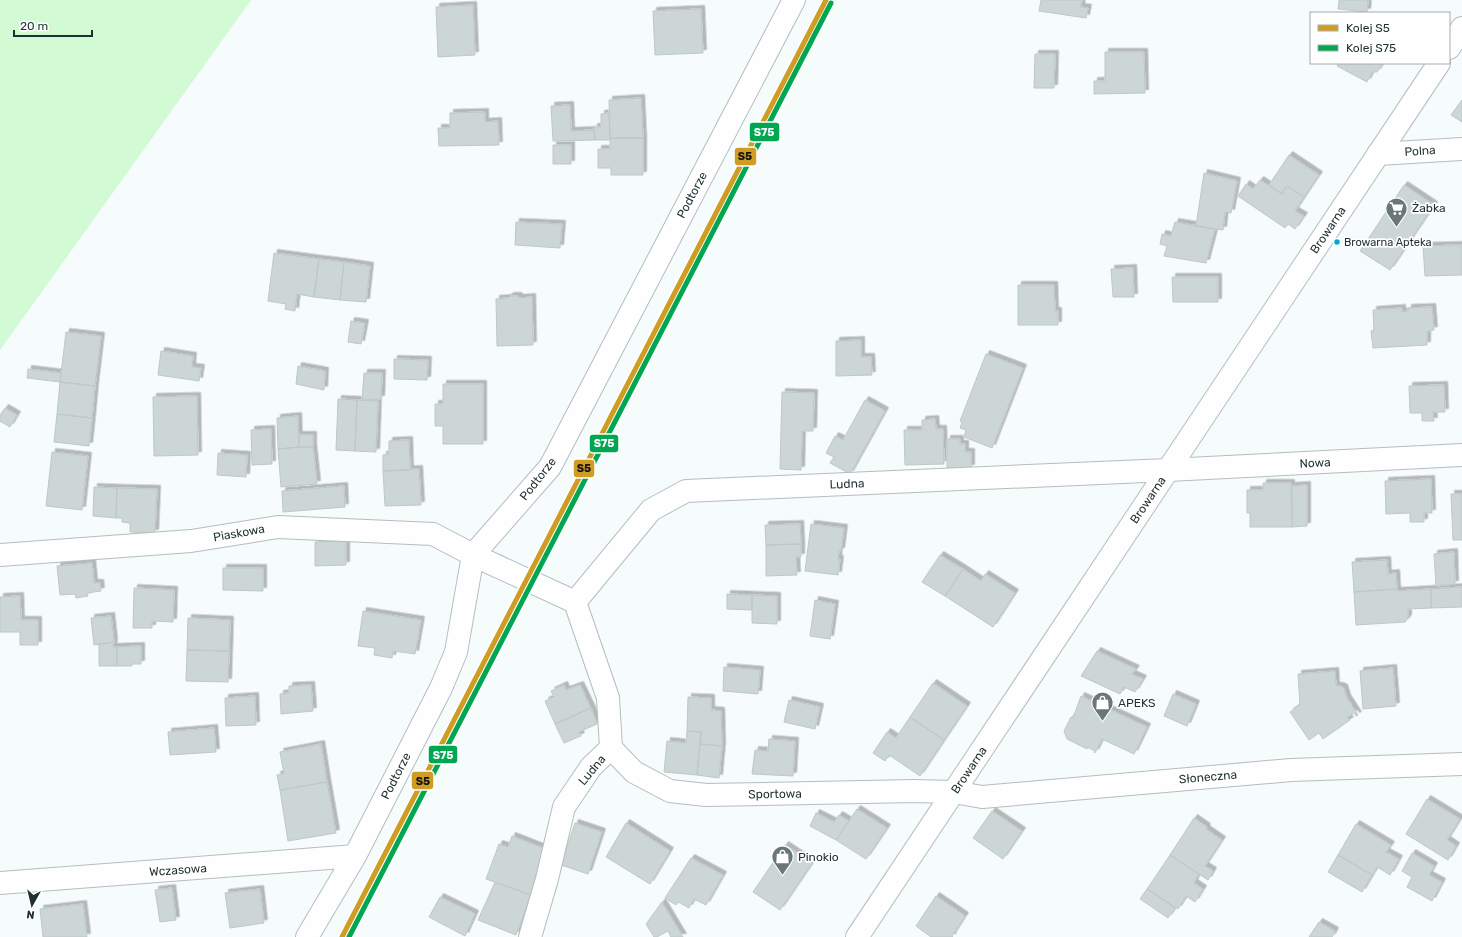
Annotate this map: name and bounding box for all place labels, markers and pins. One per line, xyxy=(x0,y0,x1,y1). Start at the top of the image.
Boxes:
supermarket icon: Żabka xyxy=(1384,195,1410,228)
place label: Żabka xyxy=(1412,201,1446,215)
place label: Browarna Apteka xyxy=(1344,236,1432,249)
marker: Browarna Apteka xyxy=(1332,237,1342,247)
shop icon: APEKS xyxy=(1090,690,1116,723)
place label: APEKS xyxy=(1118,696,1156,710)
shop icon: Pinokio xyxy=(770,844,796,877)
place label: Pinokio xyxy=(798,850,839,864)

